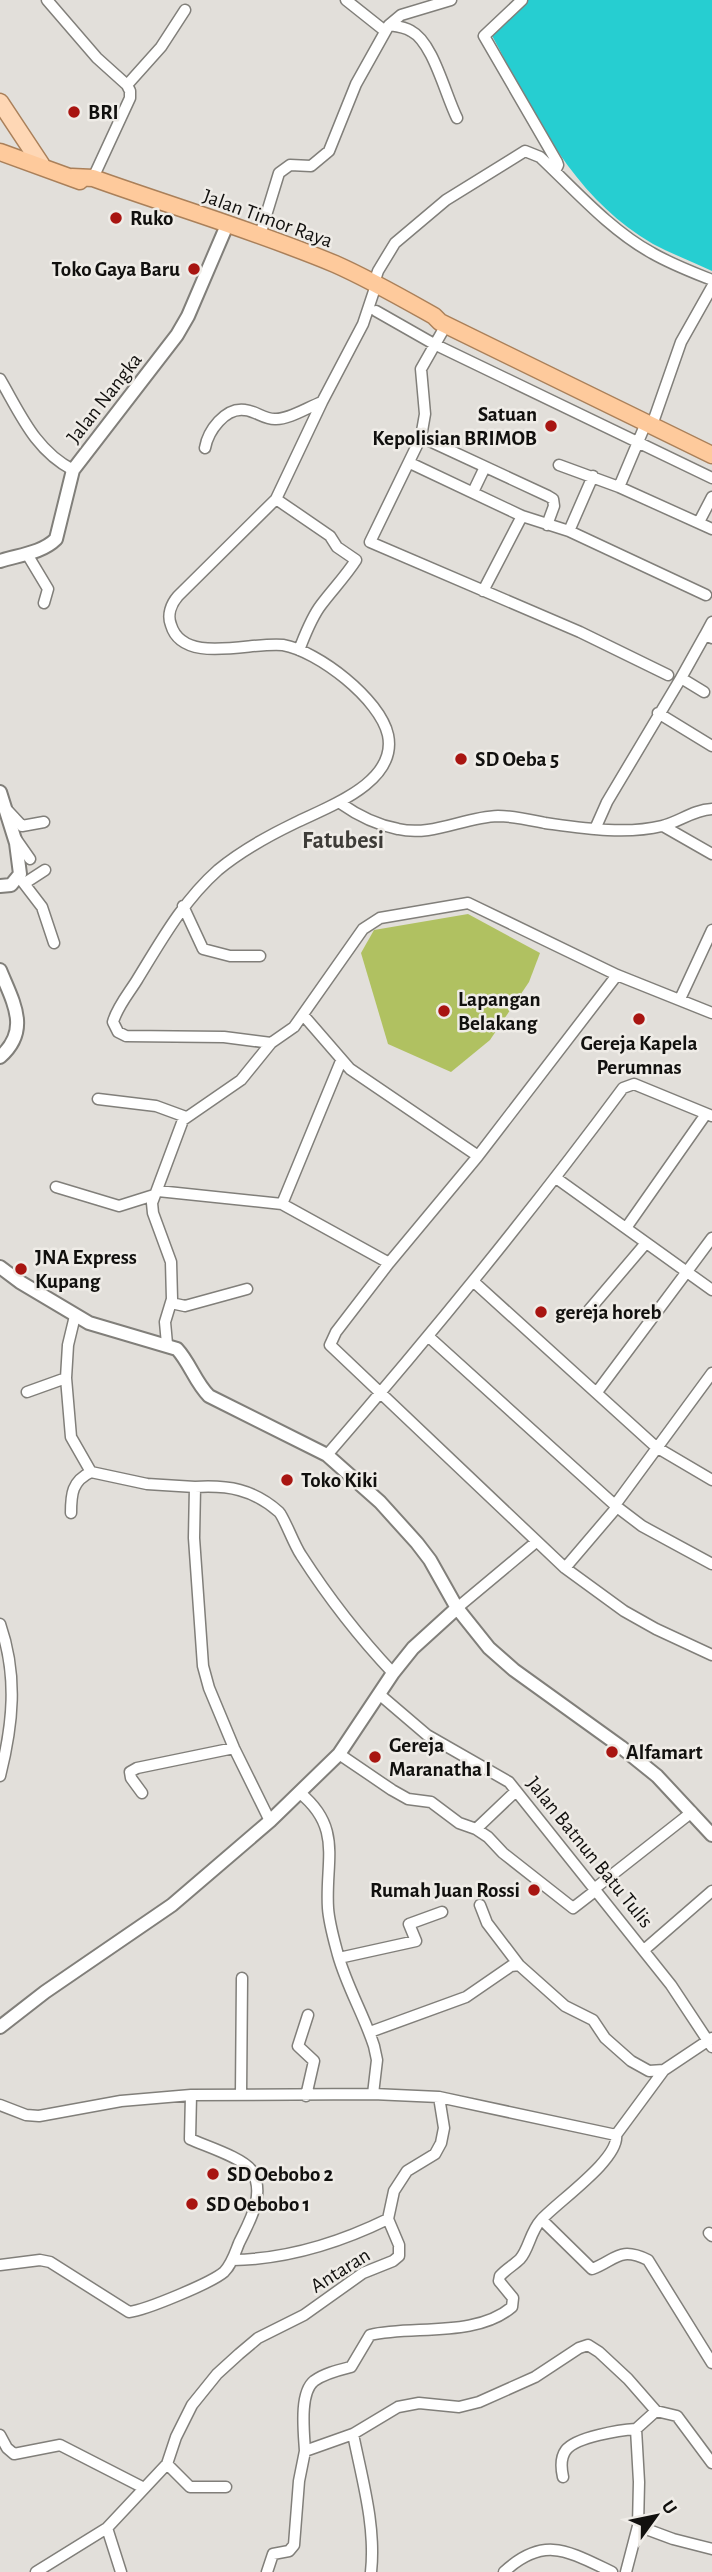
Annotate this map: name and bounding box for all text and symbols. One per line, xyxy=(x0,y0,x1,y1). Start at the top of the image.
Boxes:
place label: BRI xyxy=(88,102,119,123)
marker: BRI xyxy=(66,104,82,120)
street label: Jalan Timor Raya xyxy=(200,185,336,252)
place label: Ruko xyxy=(130,208,173,229)
marker: Ruko xyxy=(108,210,124,226)
place label: Toko Gaya Baru xyxy=(52,259,180,280)
marker: Toko Gaya Baru xyxy=(186,261,202,277)
street label: Jalan Nangka xyxy=(63,349,146,447)
place label: Satuan Kepolisian BRIMOB xyxy=(372,404,537,449)
marker: Satuan Kepolisian BRIMOB xyxy=(543,418,559,434)
place label: SD Oeba 5 xyxy=(475,749,559,770)
marker: SD Oeba 5 xyxy=(453,751,469,767)
district label: Fatubesi xyxy=(302,829,384,853)
place label: Lapangan Belakang xyxy=(458,989,541,1034)
marker: Lapangan Belakang xyxy=(436,1003,452,1019)
marker: Gereja Kapela Perumnas xyxy=(631,1011,647,1027)
place label: Gereja Kapela Perumnas xyxy=(580,1033,698,1078)
place label: JNA Express Kupang xyxy=(35,1247,137,1292)
marker: JNA Express Kupang xyxy=(13,1261,29,1277)
place label: gereja horeb xyxy=(555,1302,661,1323)
marker: gereja horeb xyxy=(533,1304,549,1320)
place label: Toko Kiki xyxy=(301,1470,378,1491)
marker: Toko Kiki xyxy=(279,1472,295,1488)
place label: Gereja Maranatha I xyxy=(389,1735,492,1780)
place label: Alfamart xyxy=(626,1742,702,1763)
marker: Alfamart xyxy=(604,1744,620,1760)
marker: Gereja Maranatha I xyxy=(367,1749,383,1765)
street label: Jalan Batnun Batu Tulis xyxy=(522,1773,657,1932)
place label: Rumah Juan Rossi xyxy=(370,1880,520,1901)
marker: Rumah Juan Rossi xyxy=(526,1882,542,1898)
place label: SD Oebobo 2 xyxy=(227,2164,334,2185)
marker: SD Oebobo 2 xyxy=(205,2166,221,2182)
place label: SD Oebobo 1 xyxy=(206,2194,310,2215)
marker: SD Oebobo 1 xyxy=(184,2196,200,2212)
street label: Antaran xyxy=(307,2244,374,2297)
north arrow xyxy=(621,2481,691,2551)
text: U xyxy=(658,2497,680,2518)

